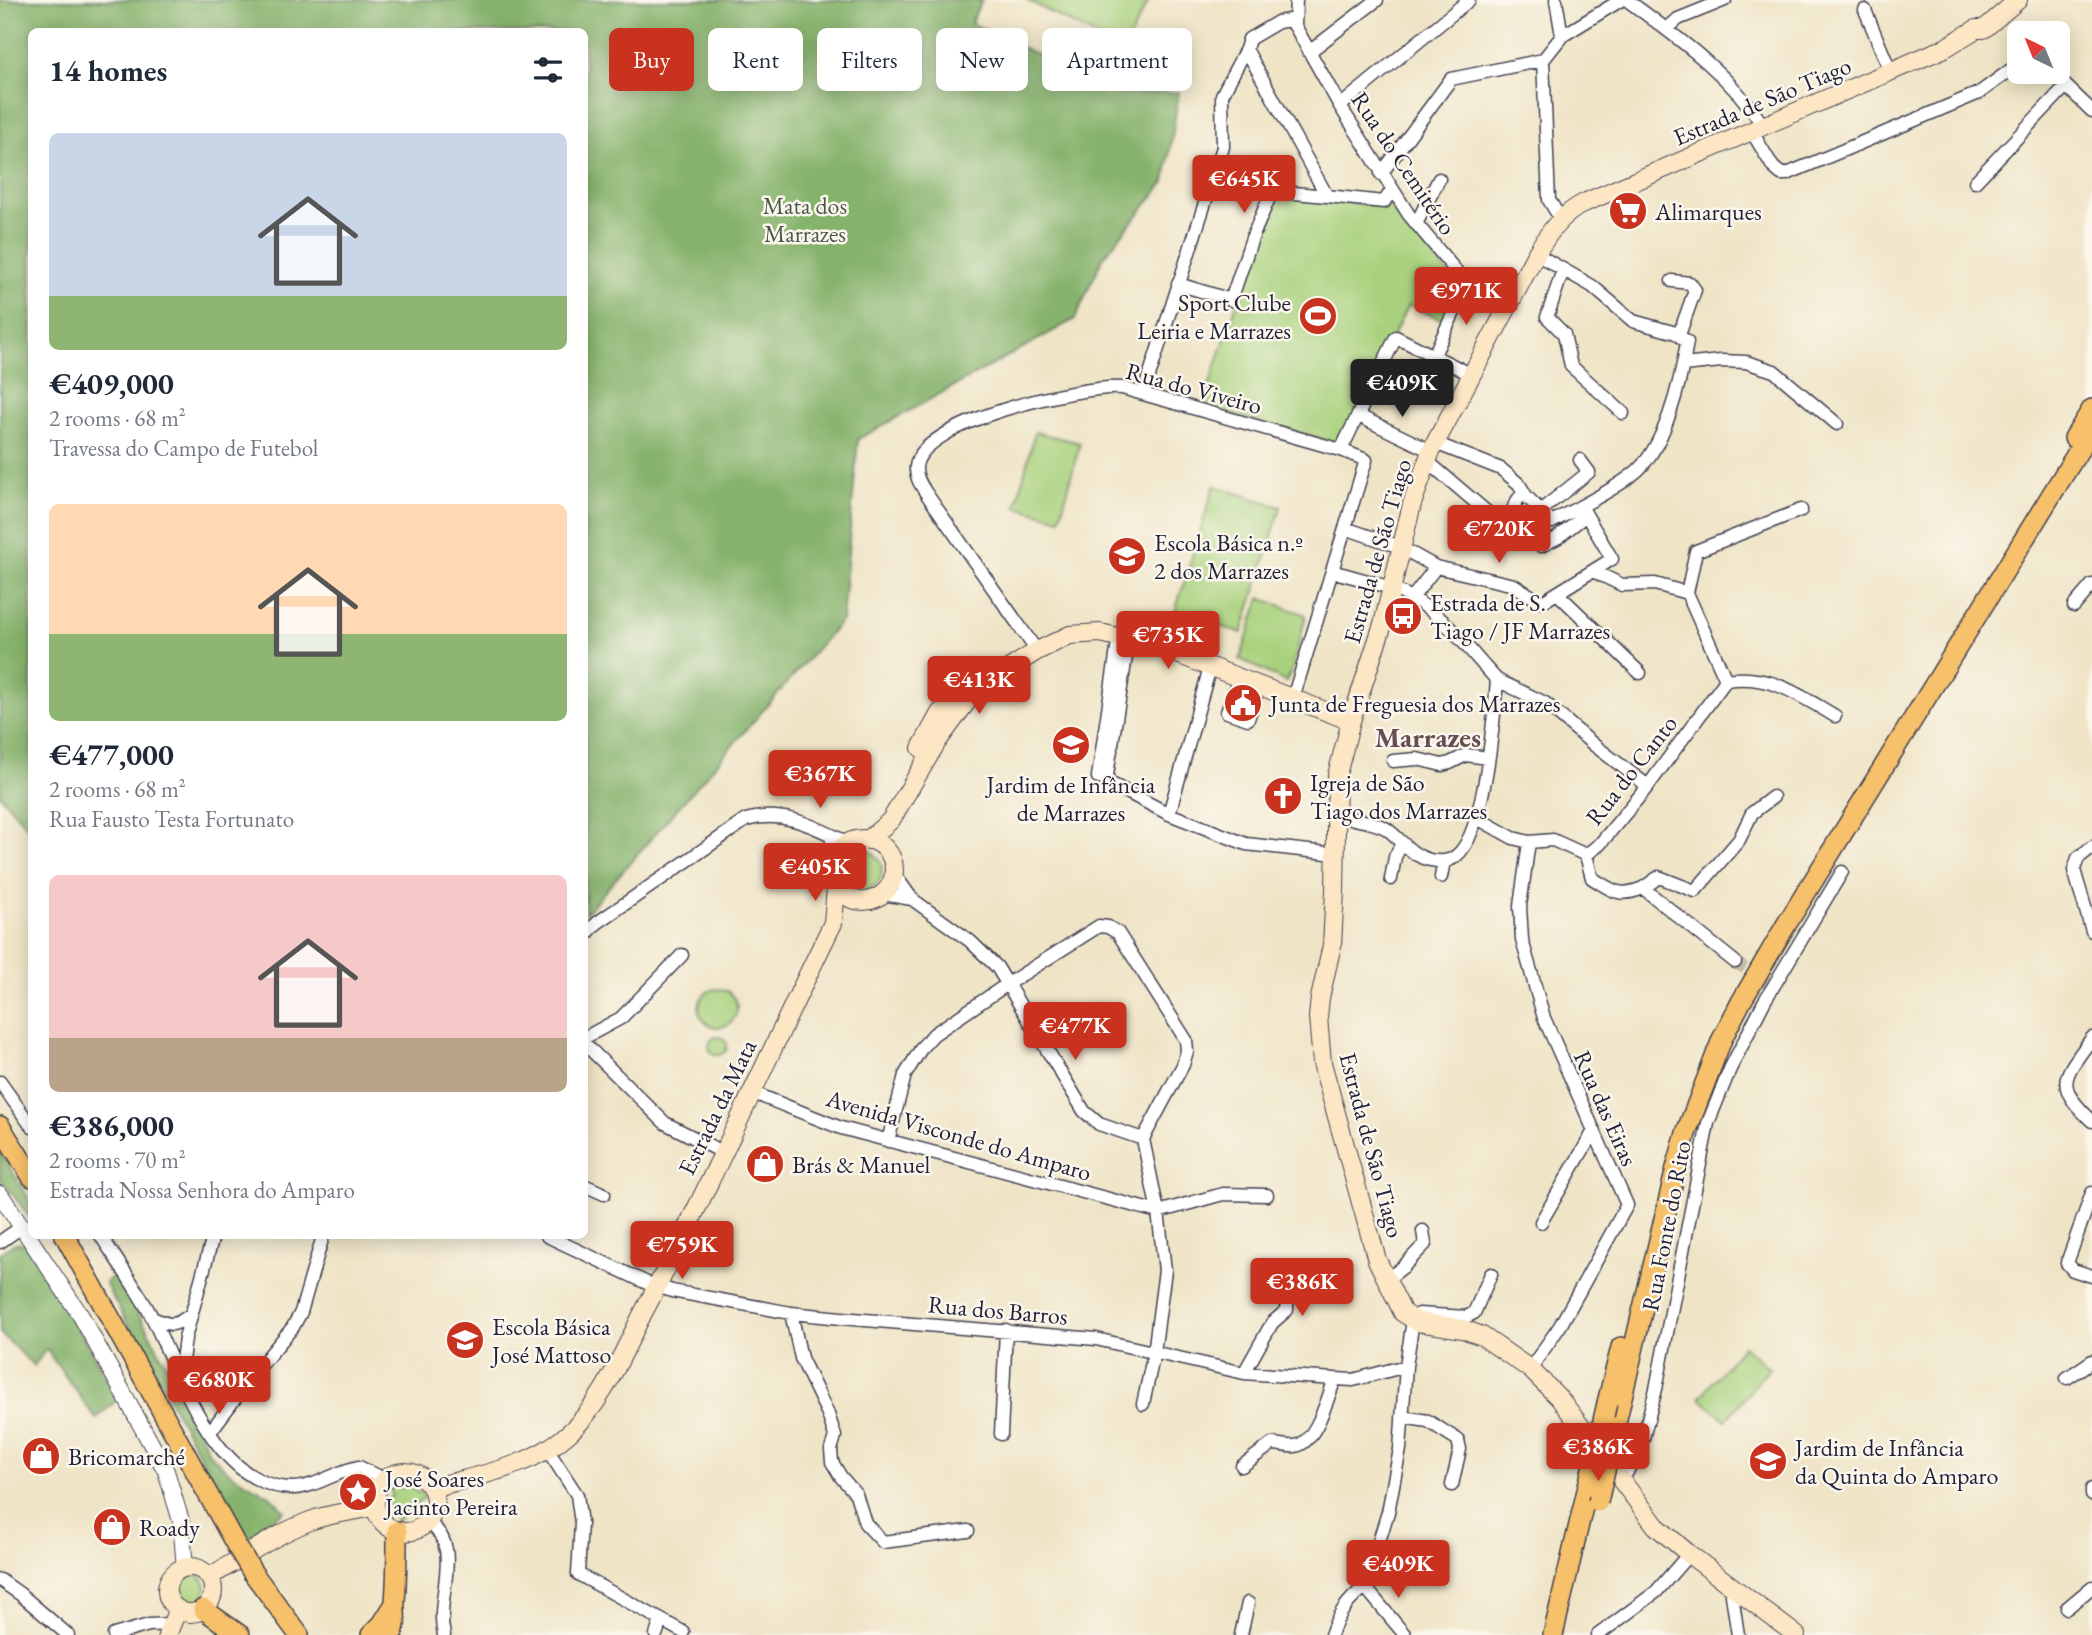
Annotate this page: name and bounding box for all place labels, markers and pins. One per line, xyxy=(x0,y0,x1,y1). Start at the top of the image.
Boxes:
pin: €645K xyxy=(1195,156,1293,215)
supermarket icon: Alimarques xyxy=(1607,190,1649,232)
place label: Alimarques xyxy=(1654,196,1762,227)
pin: €971K xyxy=(1417,268,1515,327)
place label: Sport Clube Leiria e Marrazes xyxy=(1137,287,1291,346)
sports icon: Sport Clube Leiria e Marrazes xyxy=(1297,295,1339,337)
pin: €409K xyxy=(1353,360,1451,419)
pin: €720K xyxy=(1450,505,1548,565)
place label: Escola Básica n.º 2 dos Marrazes xyxy=(1154,527,1303,586)
school or university icon: Escola Básica n.º 2 dos Marrazes xyxy=(1106,535,1148,577)
place label: Estrada de S. Tiago / JF Marrazes xyxy=(1430,587,1610,646)
bus stop icon: Estrada de S. Tiago / JF Marrazes xyxy=(1382,595,1424,637)
pin: €735K xyxy=(1119,612,1217,671)
pin: €413K xyxy=(930,656,1028,716)
public building icon: Junta de Freguesia dos Marrazes xyxy=(1222,682,1264,724)
place label: Junta de Freguesia dos Marrazes xyxy=(1268,688,1560,719)
school or university icon: Jardim de Infância de Marrazes xyxy=(1050,724,1092,766)
pin: €367K xyxy=(771,750,869,810)
place label: Igreja de São Tiago dos Marrazes xyxy=(1310,767,1487,826)
place label: Jardim de Infância de Marrazes xyxy=(985,769,1156,828)
church icon: Igreja de São Tiago dos Marrazes xyxy=(1262,775,1304,817)
pin: €405K xyxy=(766,844,864,903)
pin: €477K xyxy=(1026,1002,1124,1062)
shop icon: Brás & Manuel xyxy=(744,1143,786,1185)
place label: Brás & Manuel xyxy=(792,1149,931,1180)
pin: €759K xyxy=(633,1222,731,1281)
pin: €386K xyxy=(1253,1258,1351,1318)
place label: Escola Básica José Mattoso xyxy=(490,1311,611,1370)
school or university icon: Escola Básica José Mattoso xyxy=(444,1319,486,1361)
pin: €680K xyxy=(170,1356,268,1416)
pin: €386K xyxy=(1549,1424,1647,1483)
place label: Jardim de Infância da Quinta do Amparo xyxy=(1793,1432,1999,1491)
shop icon: Bricomarché xyxy=(20,1435,62,1477)
school or university icon: Jardim de Infância da Quinta do Amparo xyxy=(1747,1440,1789,1482)
place label: Bricomarché xyxy=(68,1441,185,1472)
place label: José Soares Jacinto Pereira xyxy=(383,1463,518,1522)
place icon: José Soares Jacinto Pereira xyxy=(337,1471,379,1513)
shop icon: Roady xyxy=(91,1506,133,1548)
place label: Roady xyxy=(139,1512,200,1543)
pin: €409K xyxy=(1349,1540,1447,1600)

